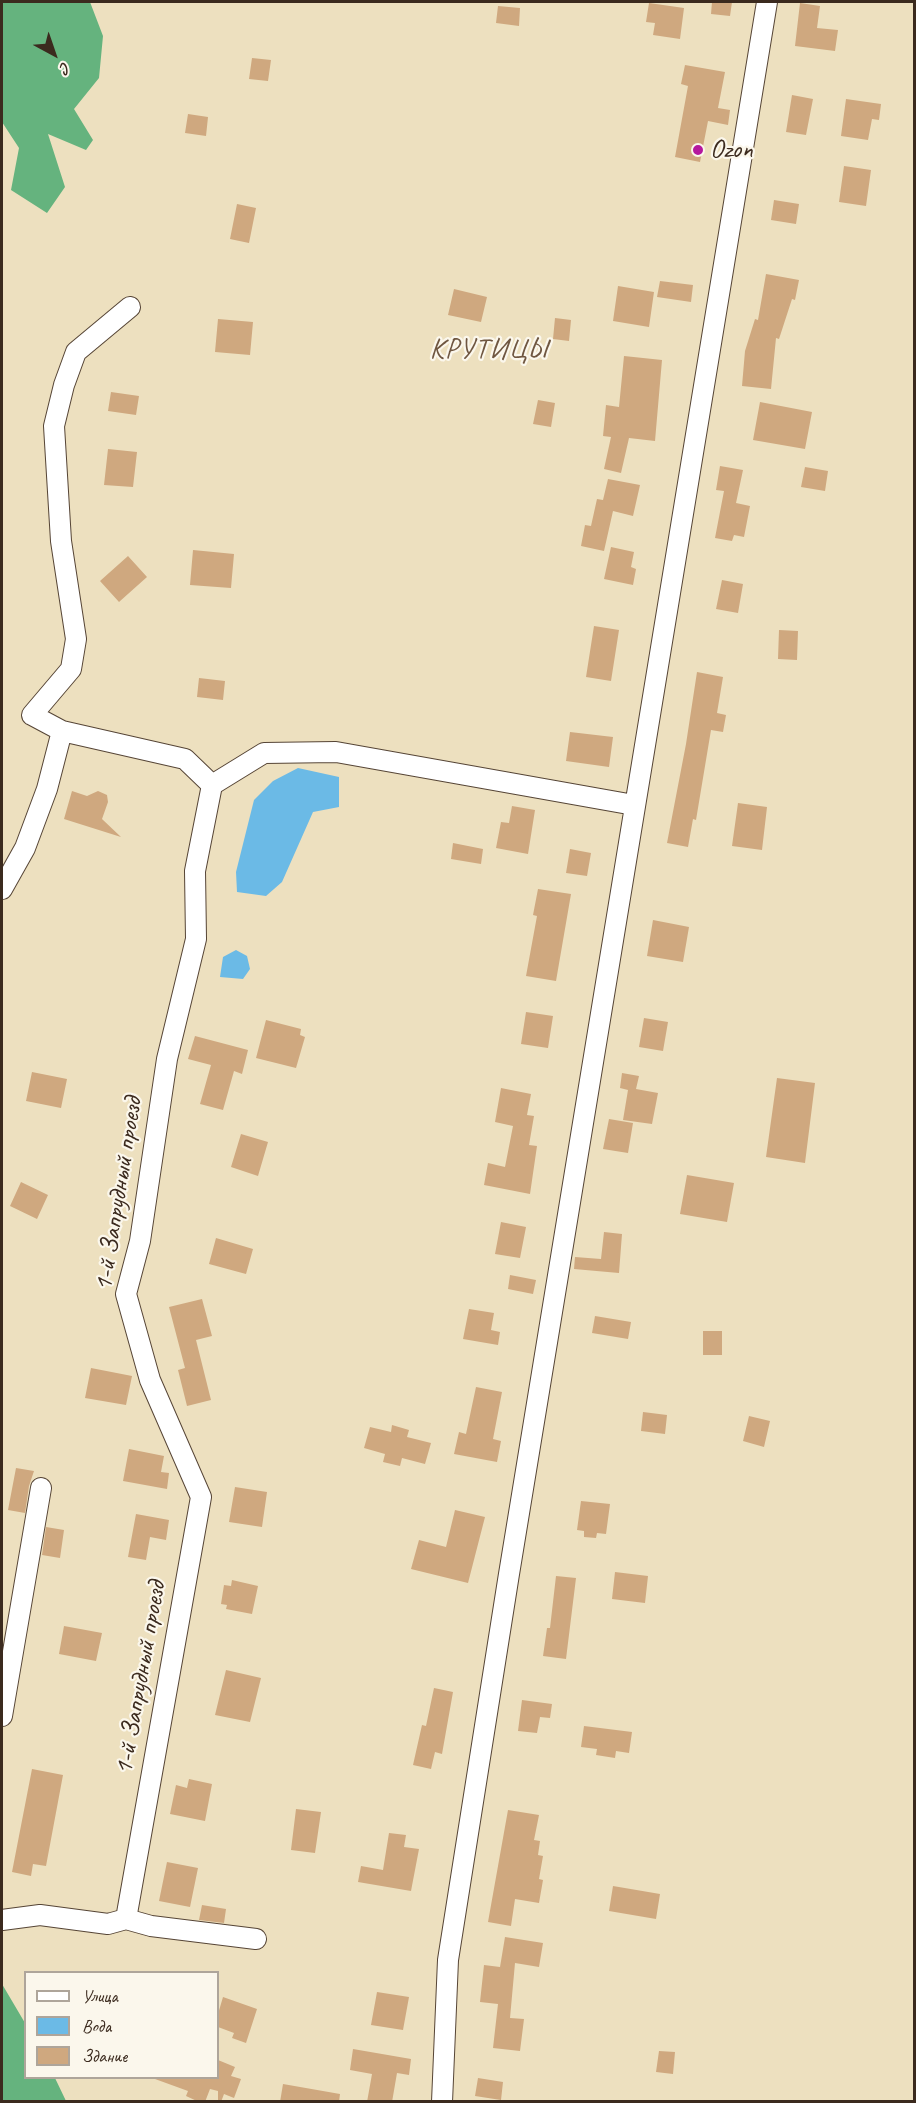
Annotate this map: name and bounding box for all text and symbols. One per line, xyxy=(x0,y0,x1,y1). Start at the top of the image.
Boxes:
north arrow xyxy=(24,24,84,84)
text: С xyxy=(56,58,75,78)
place label: Ozon xyxy=(710,134,753,166)
marker: Ozon xyxy=(691,143,705,157)
district label: КРУТИЦЫ xyxy=(430,334,548,368)
street label: 1-й Запрудный проезд xyxy=(88,1095,150,1293)
street label: 1-й Запрудный проезд xyxy=(109,1579,173,1777)
legend xyxy=(24,1971,219,2079)
text: Улица xyxy=(82,1985,118,2007)
text: Вода xyxy=(82,2015,111,2037)
text: Здание xyxy=(82,2045,127,2067)

